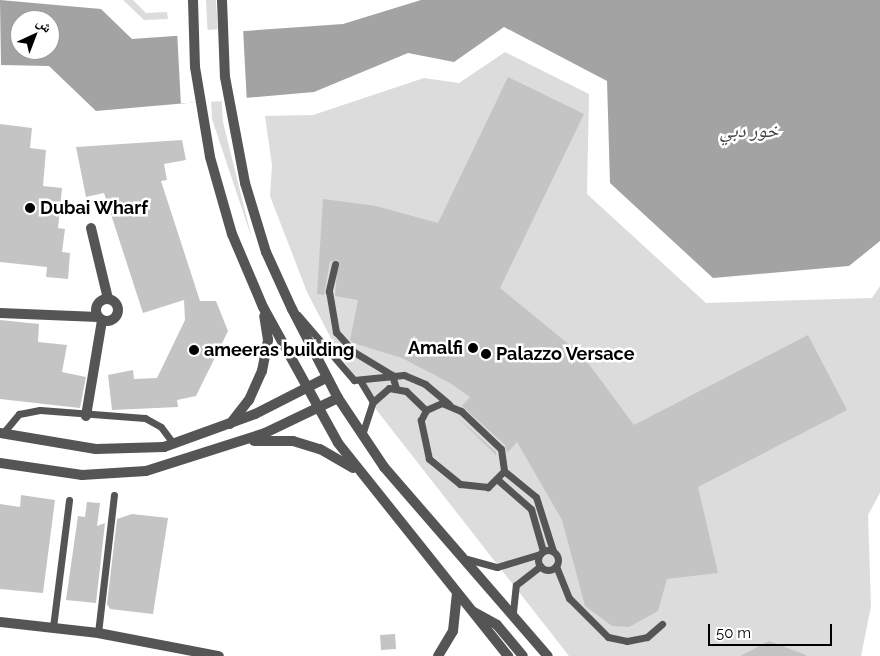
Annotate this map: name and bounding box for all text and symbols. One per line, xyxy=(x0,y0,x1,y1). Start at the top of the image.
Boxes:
north arrow xyxy=(10,10,60,60)
text: ش xyxy=(34,14,55,36)
water label: خور دبي xyxy=(719,120,779,142)
place label: Dubai Wharf xyxy=(40,197,148,219)
marker: Dubai Wharf xyxy=(24,202,36,214)
place label: Amalfi xyxy=(408,337,463,359)
place label: ameeras building xyxy=(204,339,354,361)
marker: Amalfi xyxy=(467,342,479,354)
place label: Palazzo Versace xyxy=(496,343,635,365)
marker: ameeras building xyxy=(188,344,200,356)
marker: Palazzo Versace xyxy=(480,348,492,360)
scale bar xyxy=(710,614,834,646)
text: 50 m xyxy=(716,624,751,642)

